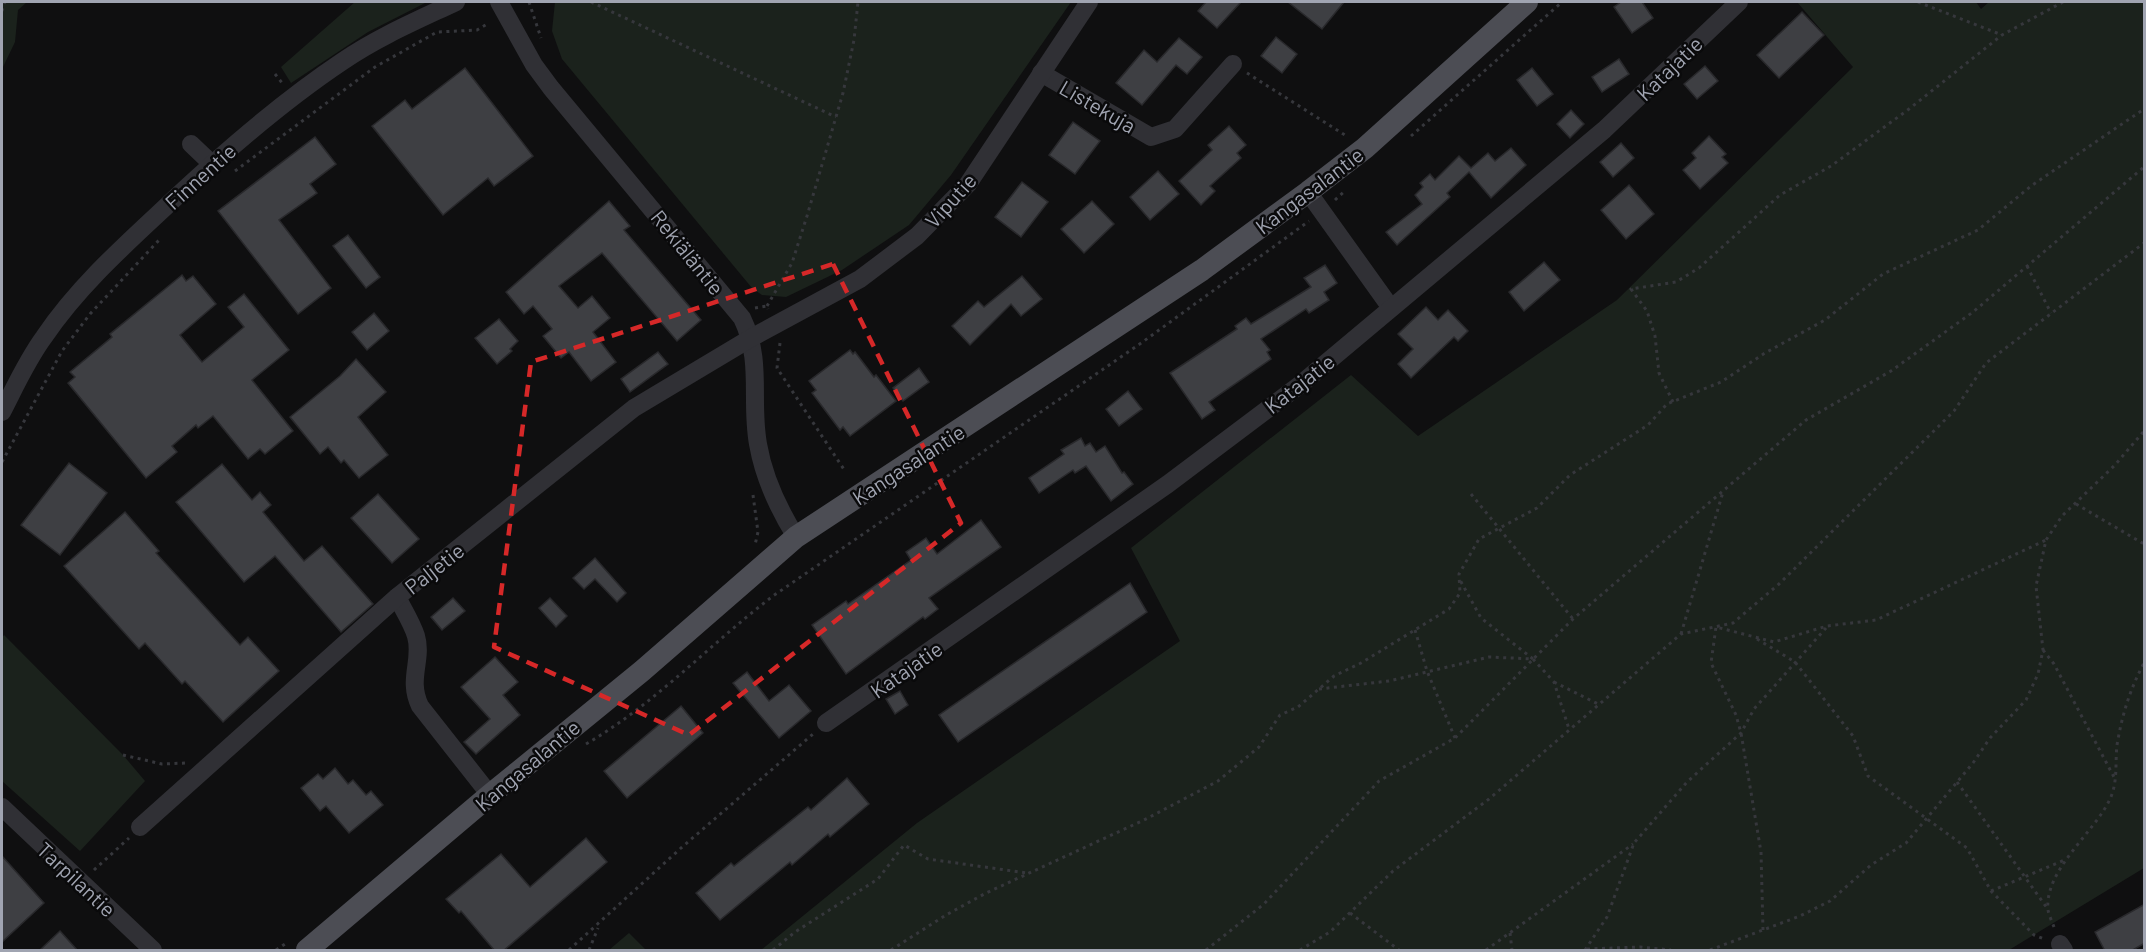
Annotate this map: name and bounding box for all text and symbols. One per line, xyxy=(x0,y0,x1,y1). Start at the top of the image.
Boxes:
street label: Katajatie xyxy=(1631,31,1707,105)
street label: Listekuja xyxy=(1056,74,1140,138)
street label: Finnentie xyxy=(160,138,240,214)
street label: Kangasalantie xyxy=(1250,141,1368,239)
street label: Viputie xyxy=(919,168,981,232)
street label: Rekiäläntie xyxy=(646,205,730,299)
street label: Katajatie xyxy=(1259,348,1339,418)
street label: Kangasalantie xyxy=(847,418,969,510)
street label: Paljetie xyxy=(399,537,469,599)
street label: Katajatie xyxy=(865,635,947,703)
street label: Kangasalantie xyxy=(470,714,584,816)
street label: Tarpilantie xyxy=(33,836,121,922)

